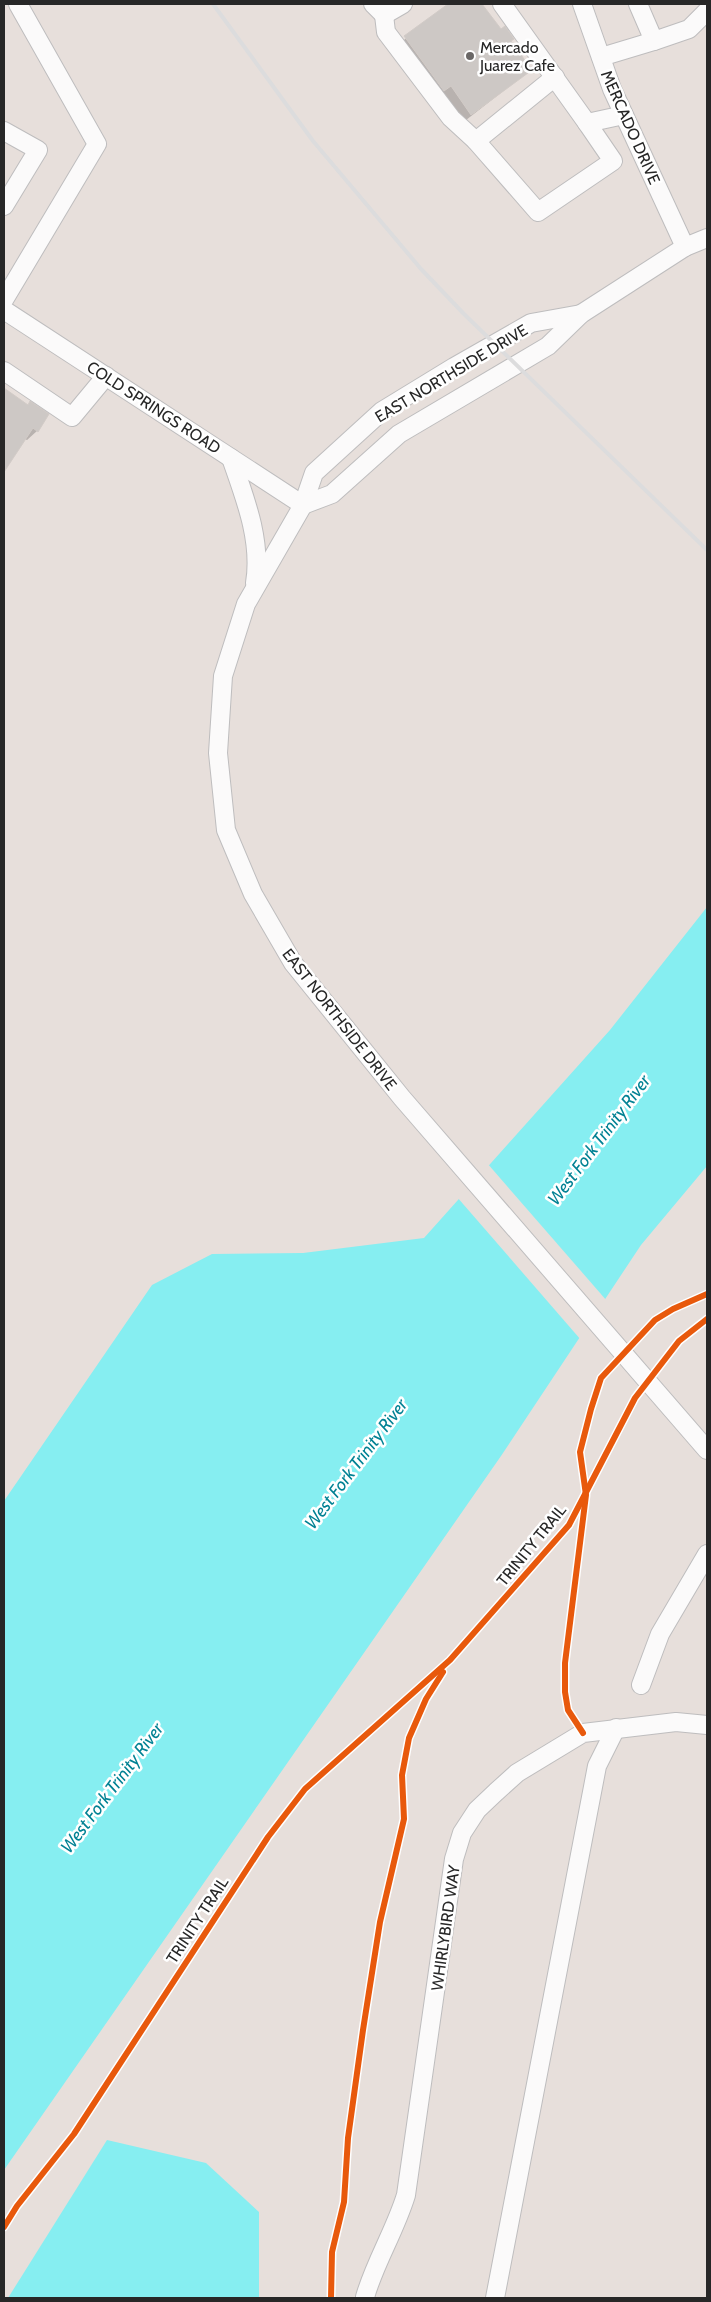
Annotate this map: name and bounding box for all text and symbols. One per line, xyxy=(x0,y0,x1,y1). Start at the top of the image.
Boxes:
place label: Mercado Juarez Cafe xyxy=(479,38,555,75)
marker: Mercado Juarez Cafe xyxy=(464,50,476,62)
street label: MERCADO DRIVE xyxy=(597,67,664,187)
street label: EAST NORTHSIDE DRIVE xyxy=(372,320,531,427)
street label: COLD SPRINGS ROAD xyxy=(83,357,224,458)
street label: EAST NORTHSIDE DRIVE xyxy=(278,945,401,1094)
water label: West Fork Trinity River xyxy=(543,1069,656,1210)
water label: West Fork Trinity River xyxy=(300,1393,413,1534)
street label: TRINITY TRAIL xyxy=(493,1501,570,1590)
water label: West Fork Trinity River xyxy=(56,1717,169,1858)
street label: WHIRLYBIRD WAY xyxy=(427,1863,464,1992)
street label: TRINITY TRAIL xyxy=(163,1874,232,1967)

